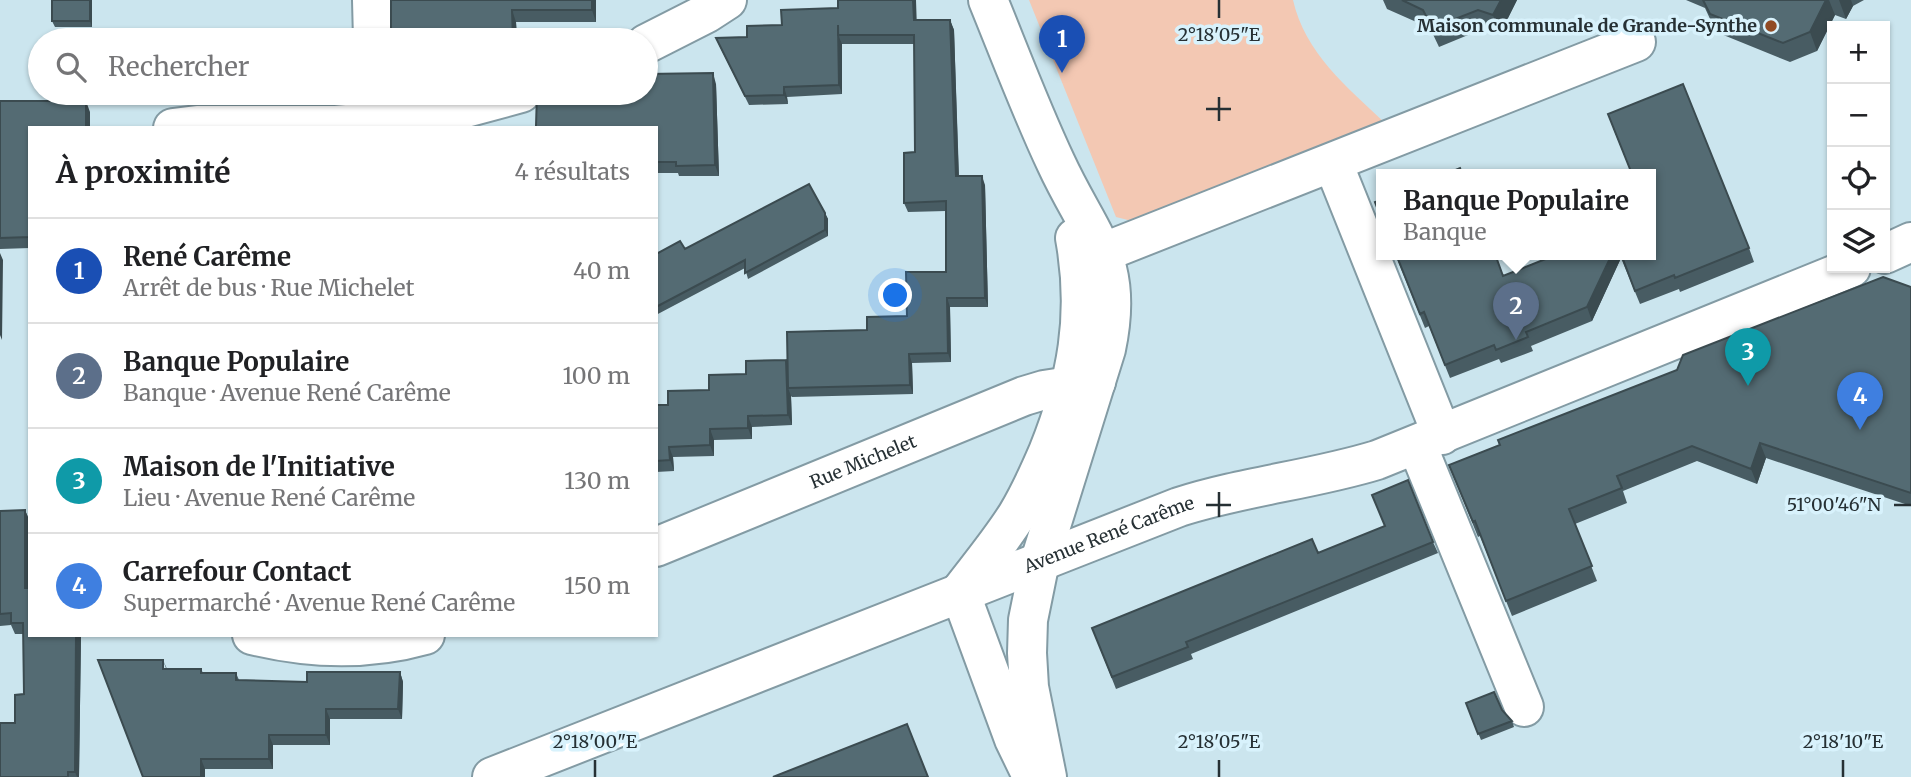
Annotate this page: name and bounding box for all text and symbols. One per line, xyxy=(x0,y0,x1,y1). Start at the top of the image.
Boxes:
place label: Maison communale de Grande-Synthe xyxy=(1417,14,1757,37)
pin: 1 xyxy=(1039,15,1085,73)
marker: Maison communale de Grande-Synthe xyxy=(1763,18,1779,34)
map controls xyxy=(1827,21,1890,273)
button: + xyxy=(1827,21,1890,84)
text: 2°18'05"E xyxy=(1178,23,1261,46)
search box xyxy=(28,28,658,105)
icon: search xyxy=(52,48,90,86)
text: Rechercher xyxy=(108,50,250,83)
button: − xyxy=(1827,84,1890,147)
button: locate xyxy=(1827,147,1890,210)
text: À proximité xyxy=(56,153,231,191)
text: 4 résultats xyxy=(514,157,630,186)
popup xyxy=(1376,169,1656,260)
text: Banque Populaire xyxy=(1403,184,1629,217)
button: layers xyxy=(1827,210,1890,273)
text: Banque xyxy=(1403,217,1486,246)
text: René Carême xyxy=(123,240,291,273)
text: 1 xyxy=(74,256,84,285)
text: 40 m xyxy=(573,256,630,285)
text: Arrêt de bus · Rue Michelet xyxy=(123,273,415,302)
your location xyxy=(878,278,912,312)
pin: 2 xyxy=(1493,282,1539,340)
pin: 3 xyxy=(1725,328,1771,386)
text: Banque Populaire xyxy=(123,345,349,378)
text: 2 xyxy=(72,361,86,390)
text: 100 m xyxy=(562,361,630,390)
pin: 4 xyxy=(1837,372,1883,430)
text: Banque · Avenue René Carême xyxy=(123,378,451,407)
street label: Rue Michelet xyxy=(806,429,920,494)
text: Maison de l'Initiative xyxy=(123,450,395,483)
text: 3 xyxy=(72,466,86,495)
text: 130 m xyxy=(564,466,630,495)
text: Lieu · Avenue René Carême xyxy=(123,483,415,512)
street label: Avenue René Carême xyxy=(1020,491,1197,578)
text: 51°00'46"N xyxy=(1787,493,1881,516)
text: Carrefour Contact xyxy=(123,555,351,588)
text: 4 xyxy=(72,571,86,600)
text: 150 m xyxy=(564,571,630,600)
text: Supermarché · Avenue René Carême xyxy=(123,588,515,617)
text: 2°18'00"E xyxy=(553,730,638,753)
text: 2°18'05"E xyxy=(1178,730,1261,753)
text: 2°18'10"E xyxy=(1803,730,1884,753)

